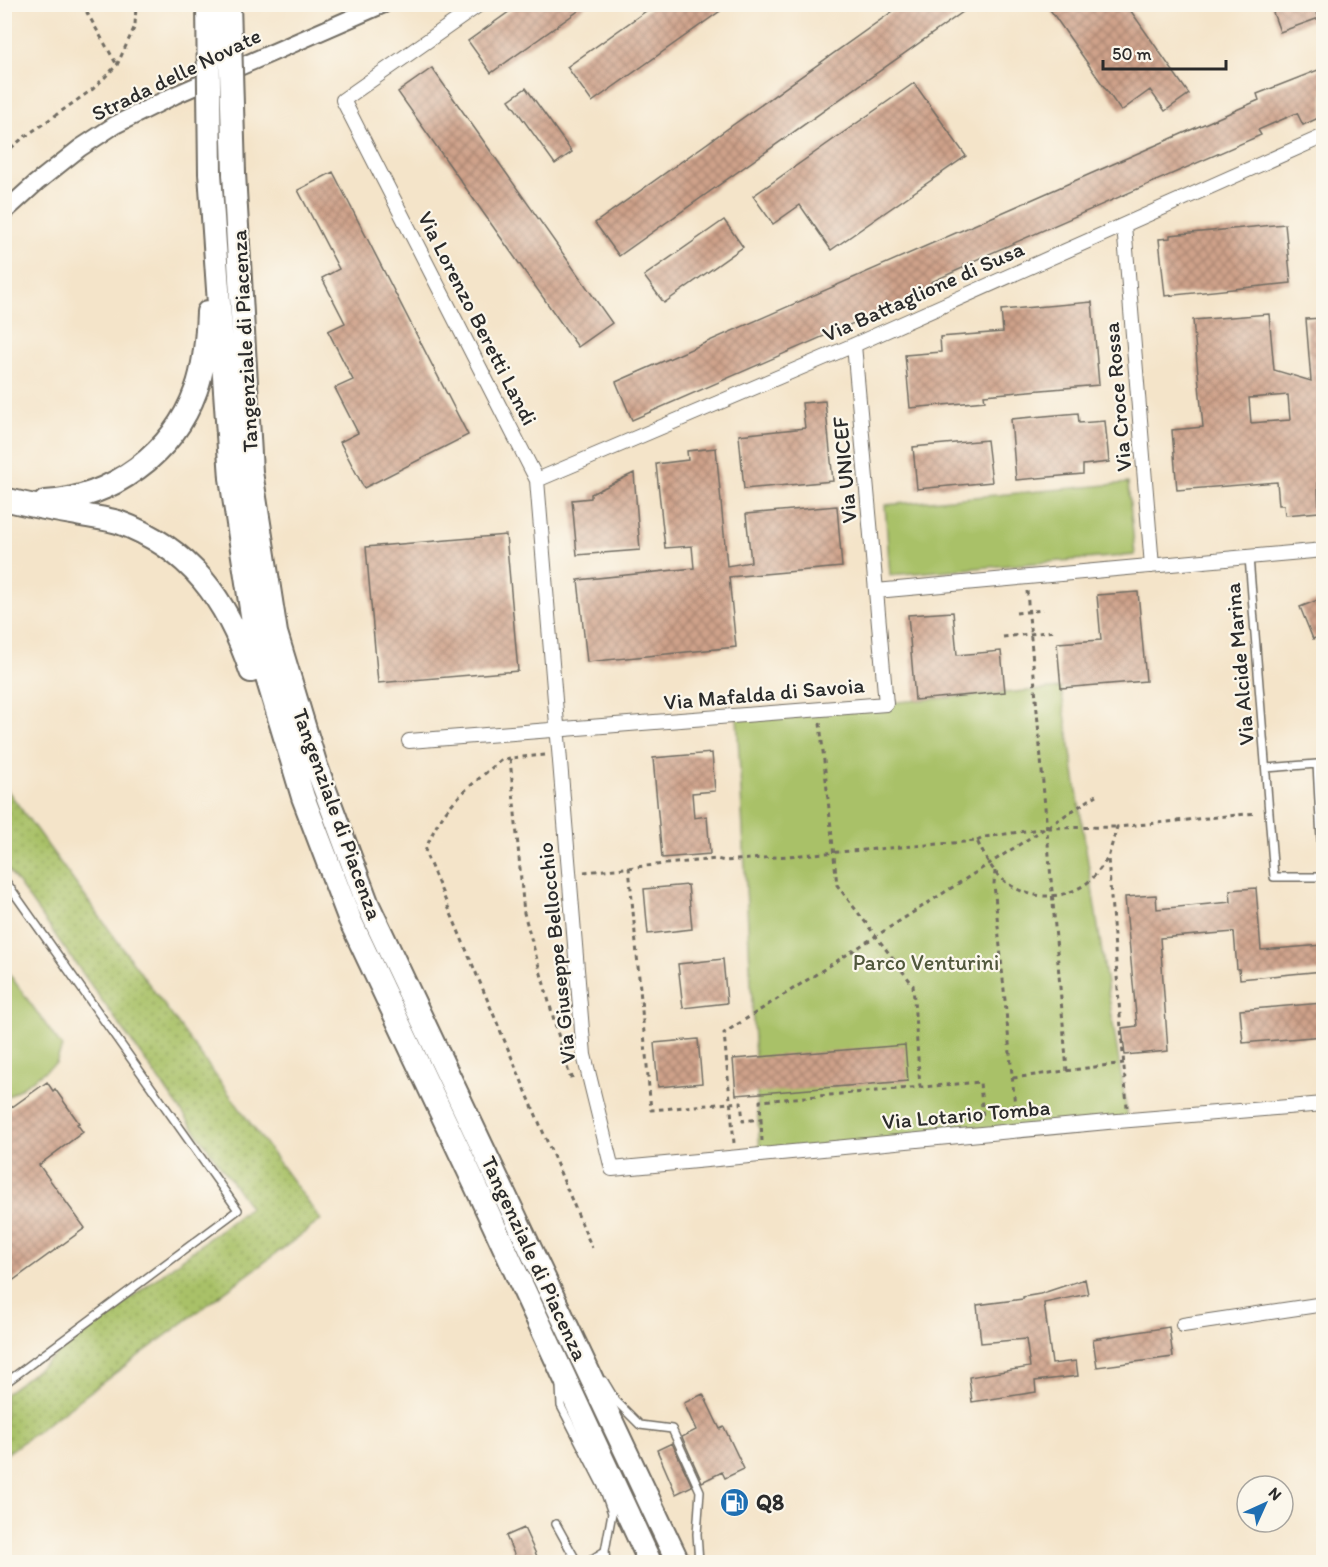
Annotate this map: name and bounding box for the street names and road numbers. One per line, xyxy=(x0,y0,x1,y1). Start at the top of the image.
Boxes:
street label: Strada delle Novate xyxy=(87,22,265,127)
street label: Via Lorenzo Beretti Landi xyxy=(412,207,543,430)
street label: Tangenziale di Piacenza xyxy=(225,228,264,453)
street label: Via Battaglione di Susa xyxy=(818,235,1029,348)
street label: Via Croce Rossa xyxy=(1097,321,1137,473)
street label: Via UNICEF xyxy=(826,415,863,524)
street label: Via Alcide Marina xyxy=(1219,581,1260,746)
street label: Via Mafalda di Savoia xyxy=(662,671,866,716)
street label: Tangenziale di Piacenza xyxy=(287,705,389,924)
street label: Via Giuseppe Bellocchio xyxy=(531,841,582,1065)
street label: Via Lotario Tomba xyxy=(881,1094,1051,1135)
street label: Tangenziale di Piacenza xyxy=(475,1152,594,1365)

